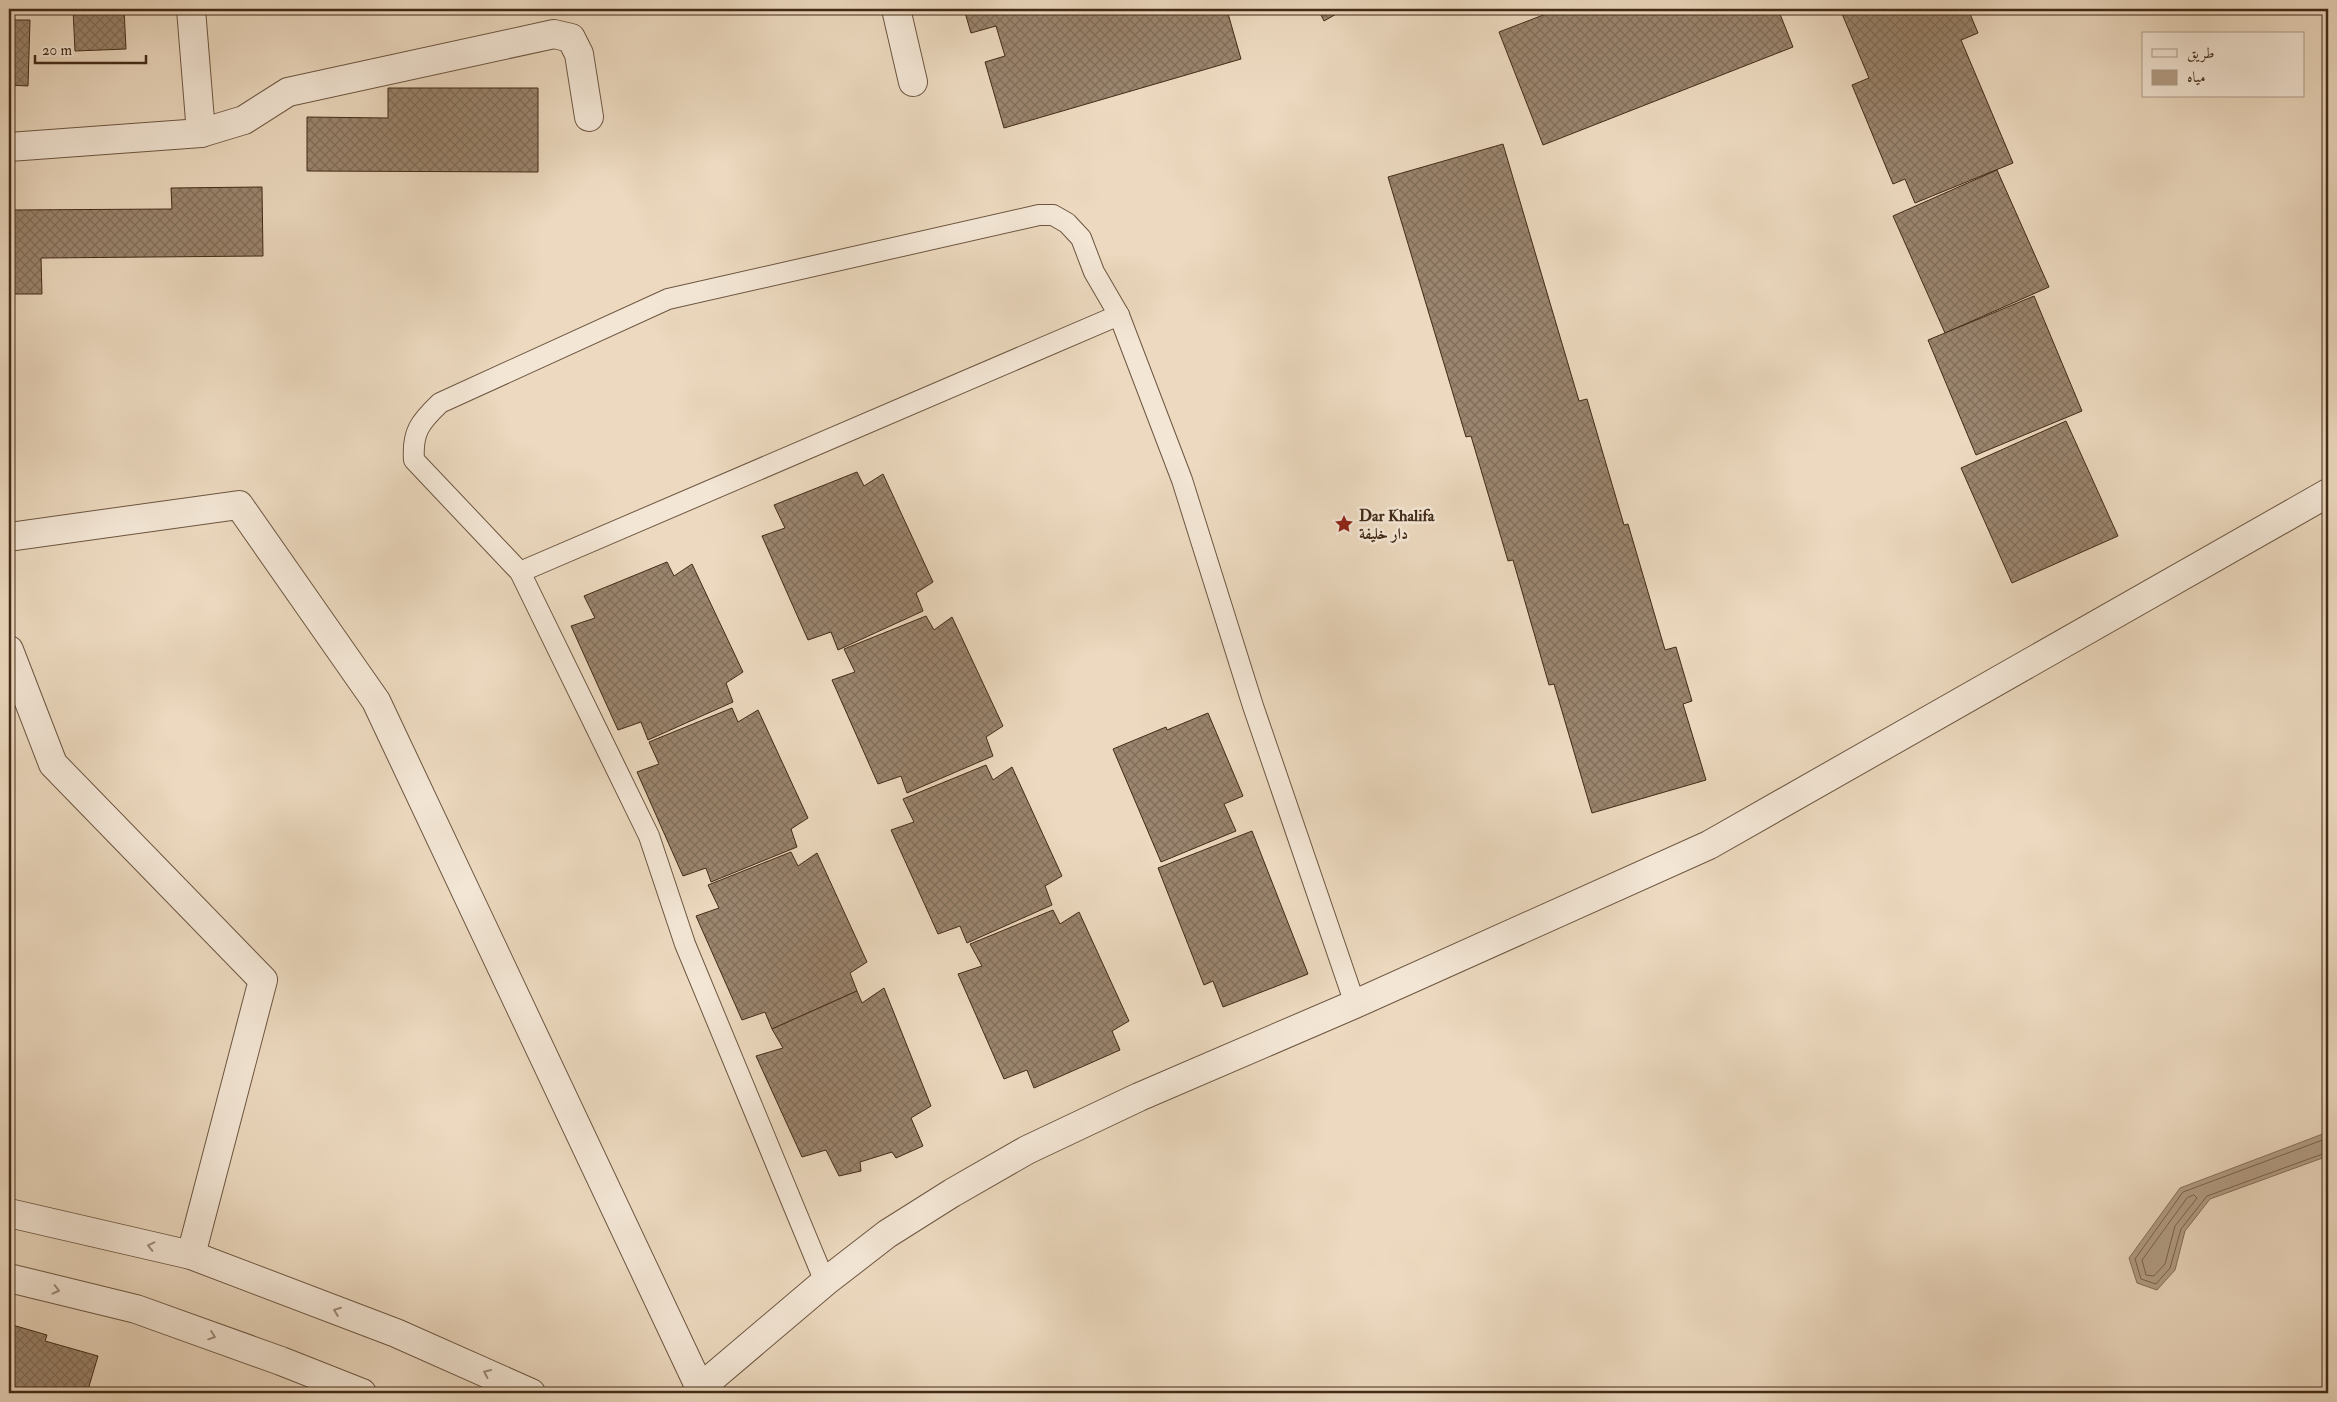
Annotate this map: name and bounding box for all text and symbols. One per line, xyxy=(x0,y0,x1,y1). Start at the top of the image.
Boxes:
scale bar xyxy=(35,32,146,64)
legend xyxy=(2142,32,2304,98)
text: 20 m xyxy=(42,41,72,60)
text: طريق xyxy=(2187,44,2214,63)
text: مياه xyxy=(2187,68,2205,87)
place label: Dar Khalifa دار خليفة xyxy=(1359,506,1435,544)
place icon: Dar Khalifa دار خليفة xyxy=(1333,513,1355,535)
one-way arrow xyxy=(146,1241,155,1252)
one-way arrow xyxy=(52,1284,61,1295)
one-way arrow xyxy=(333,1307,342,1317)
one-way arrow xyxy=(207,1330,215,1340)
one-way arrow xyxy=(483,1369,492,1380)

